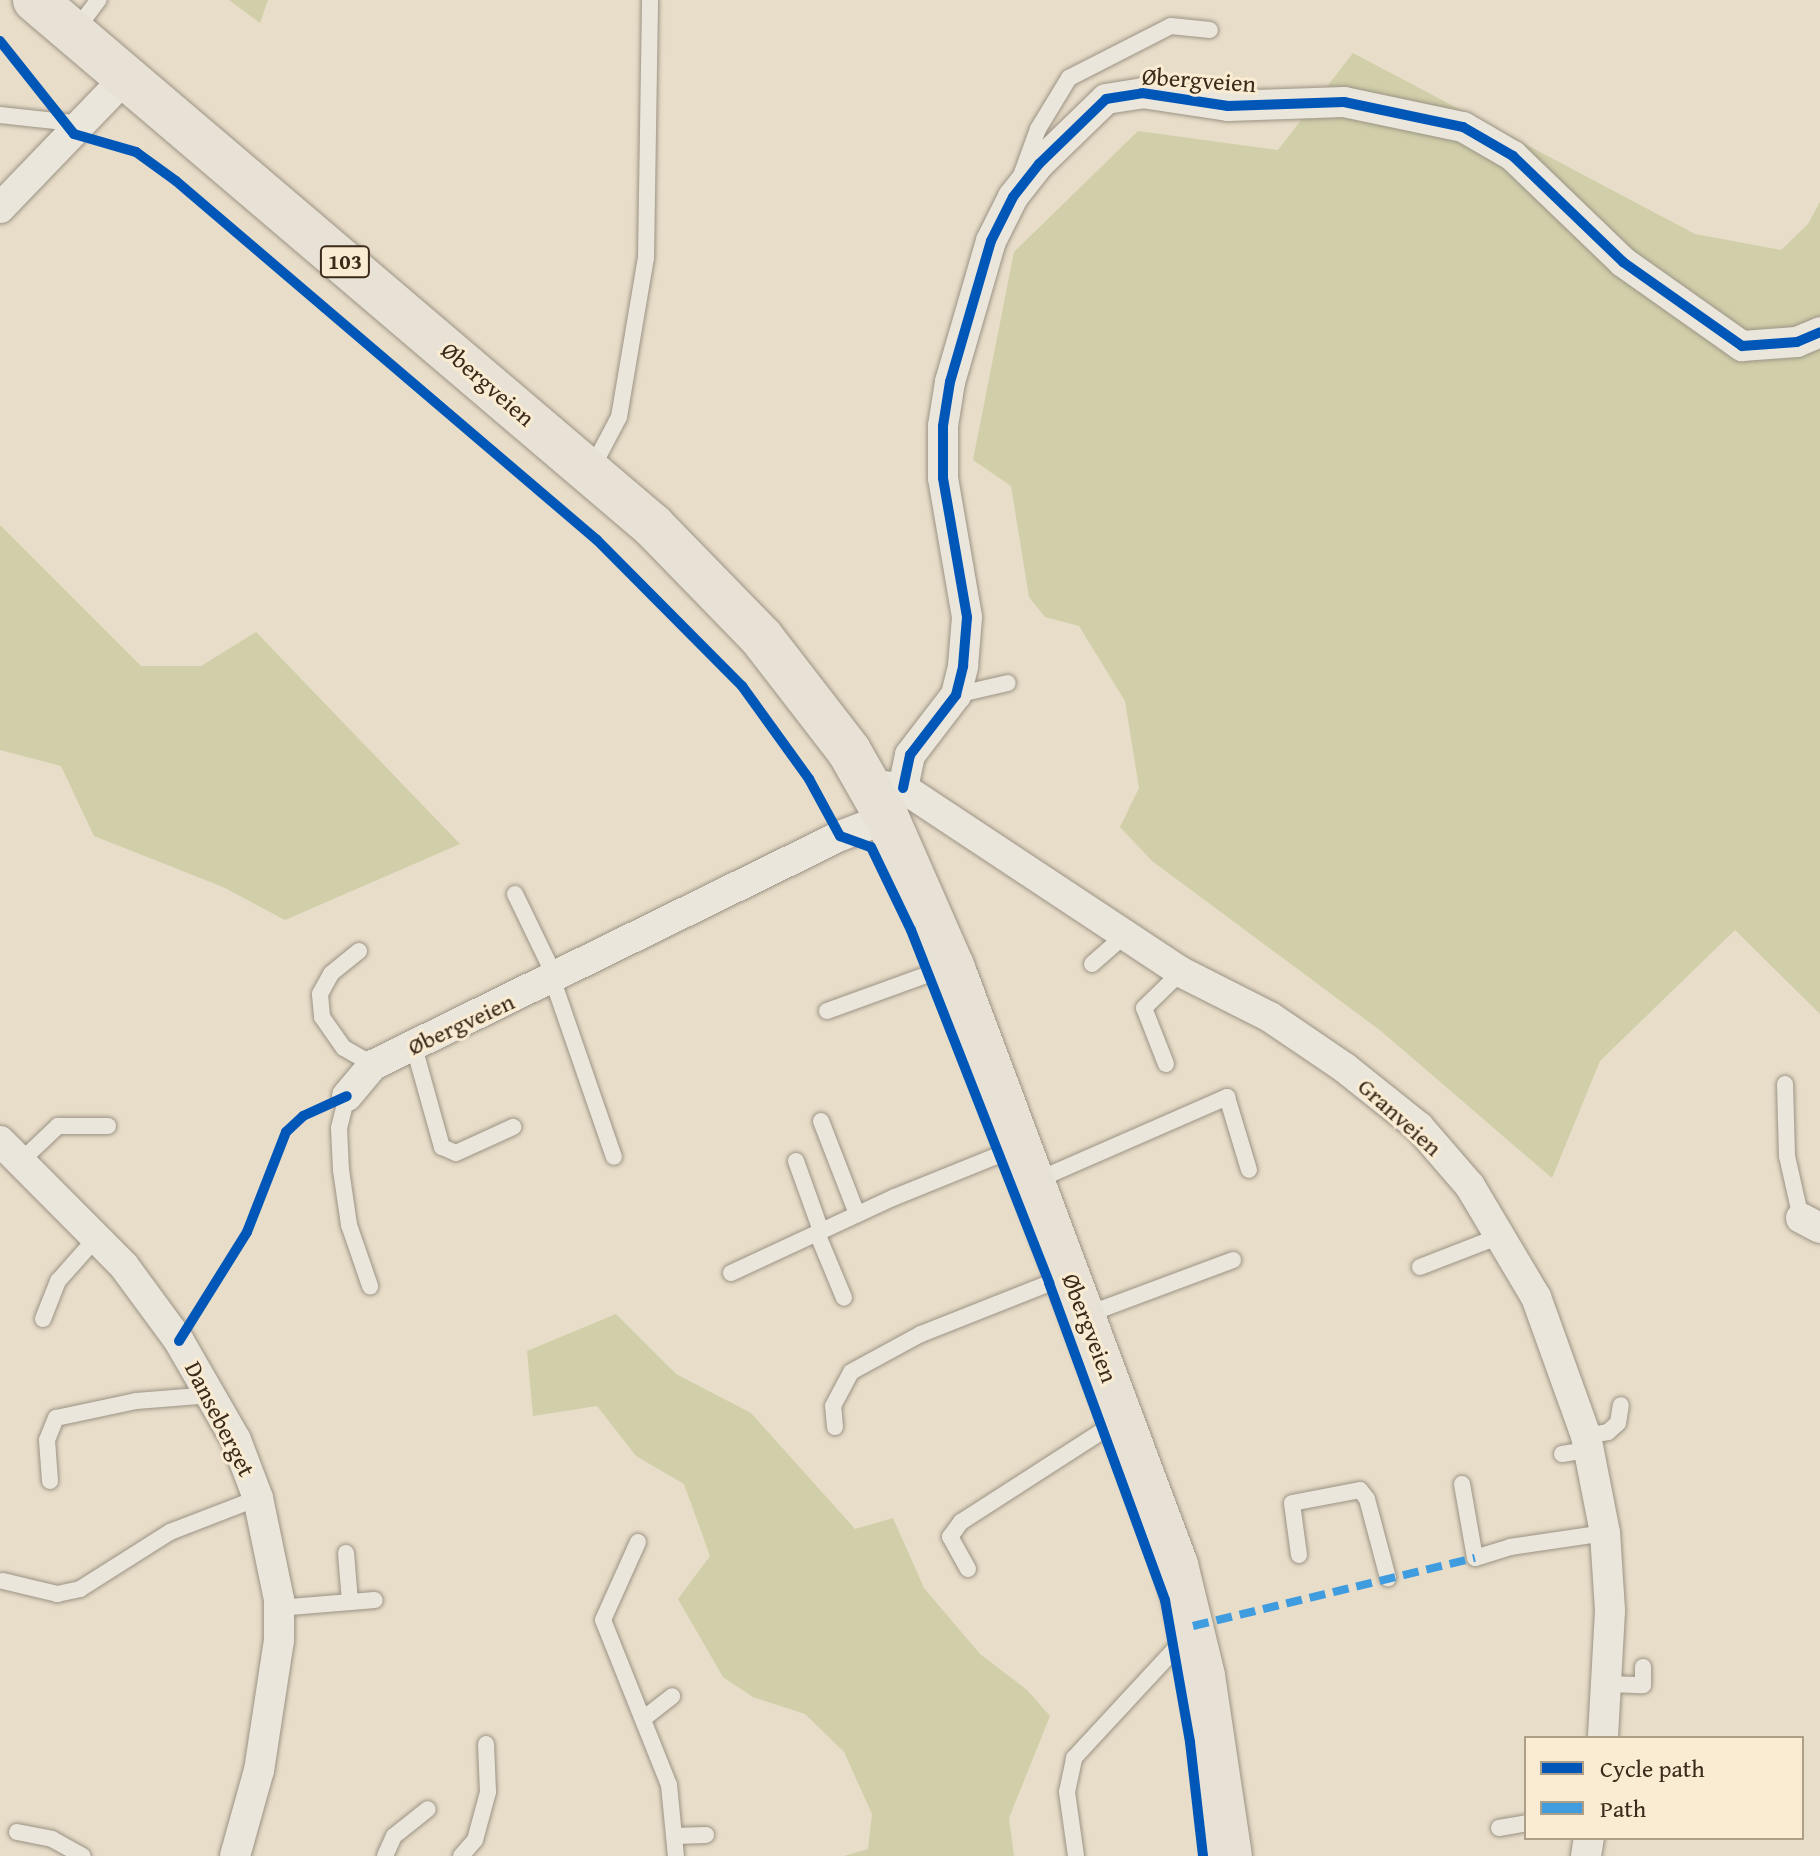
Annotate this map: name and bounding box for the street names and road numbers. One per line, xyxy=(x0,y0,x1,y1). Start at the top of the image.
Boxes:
street label: Øbergveien xyxy=(1141,62,1257,98)
road number: 103 xyxy=(319,244,371,280)
street label: Øbergveien xyxy=(435,336,541,432)
street label: Øbergveien xyxy=(403,987,519,1061)
street label: Granveien xyxy=(1352,1072,1448,1162)
street label: Øbergveien xyxy=(1056,1270,1124,1386)
street label: Danseberget xyxy=(179,1357,261,1481)

